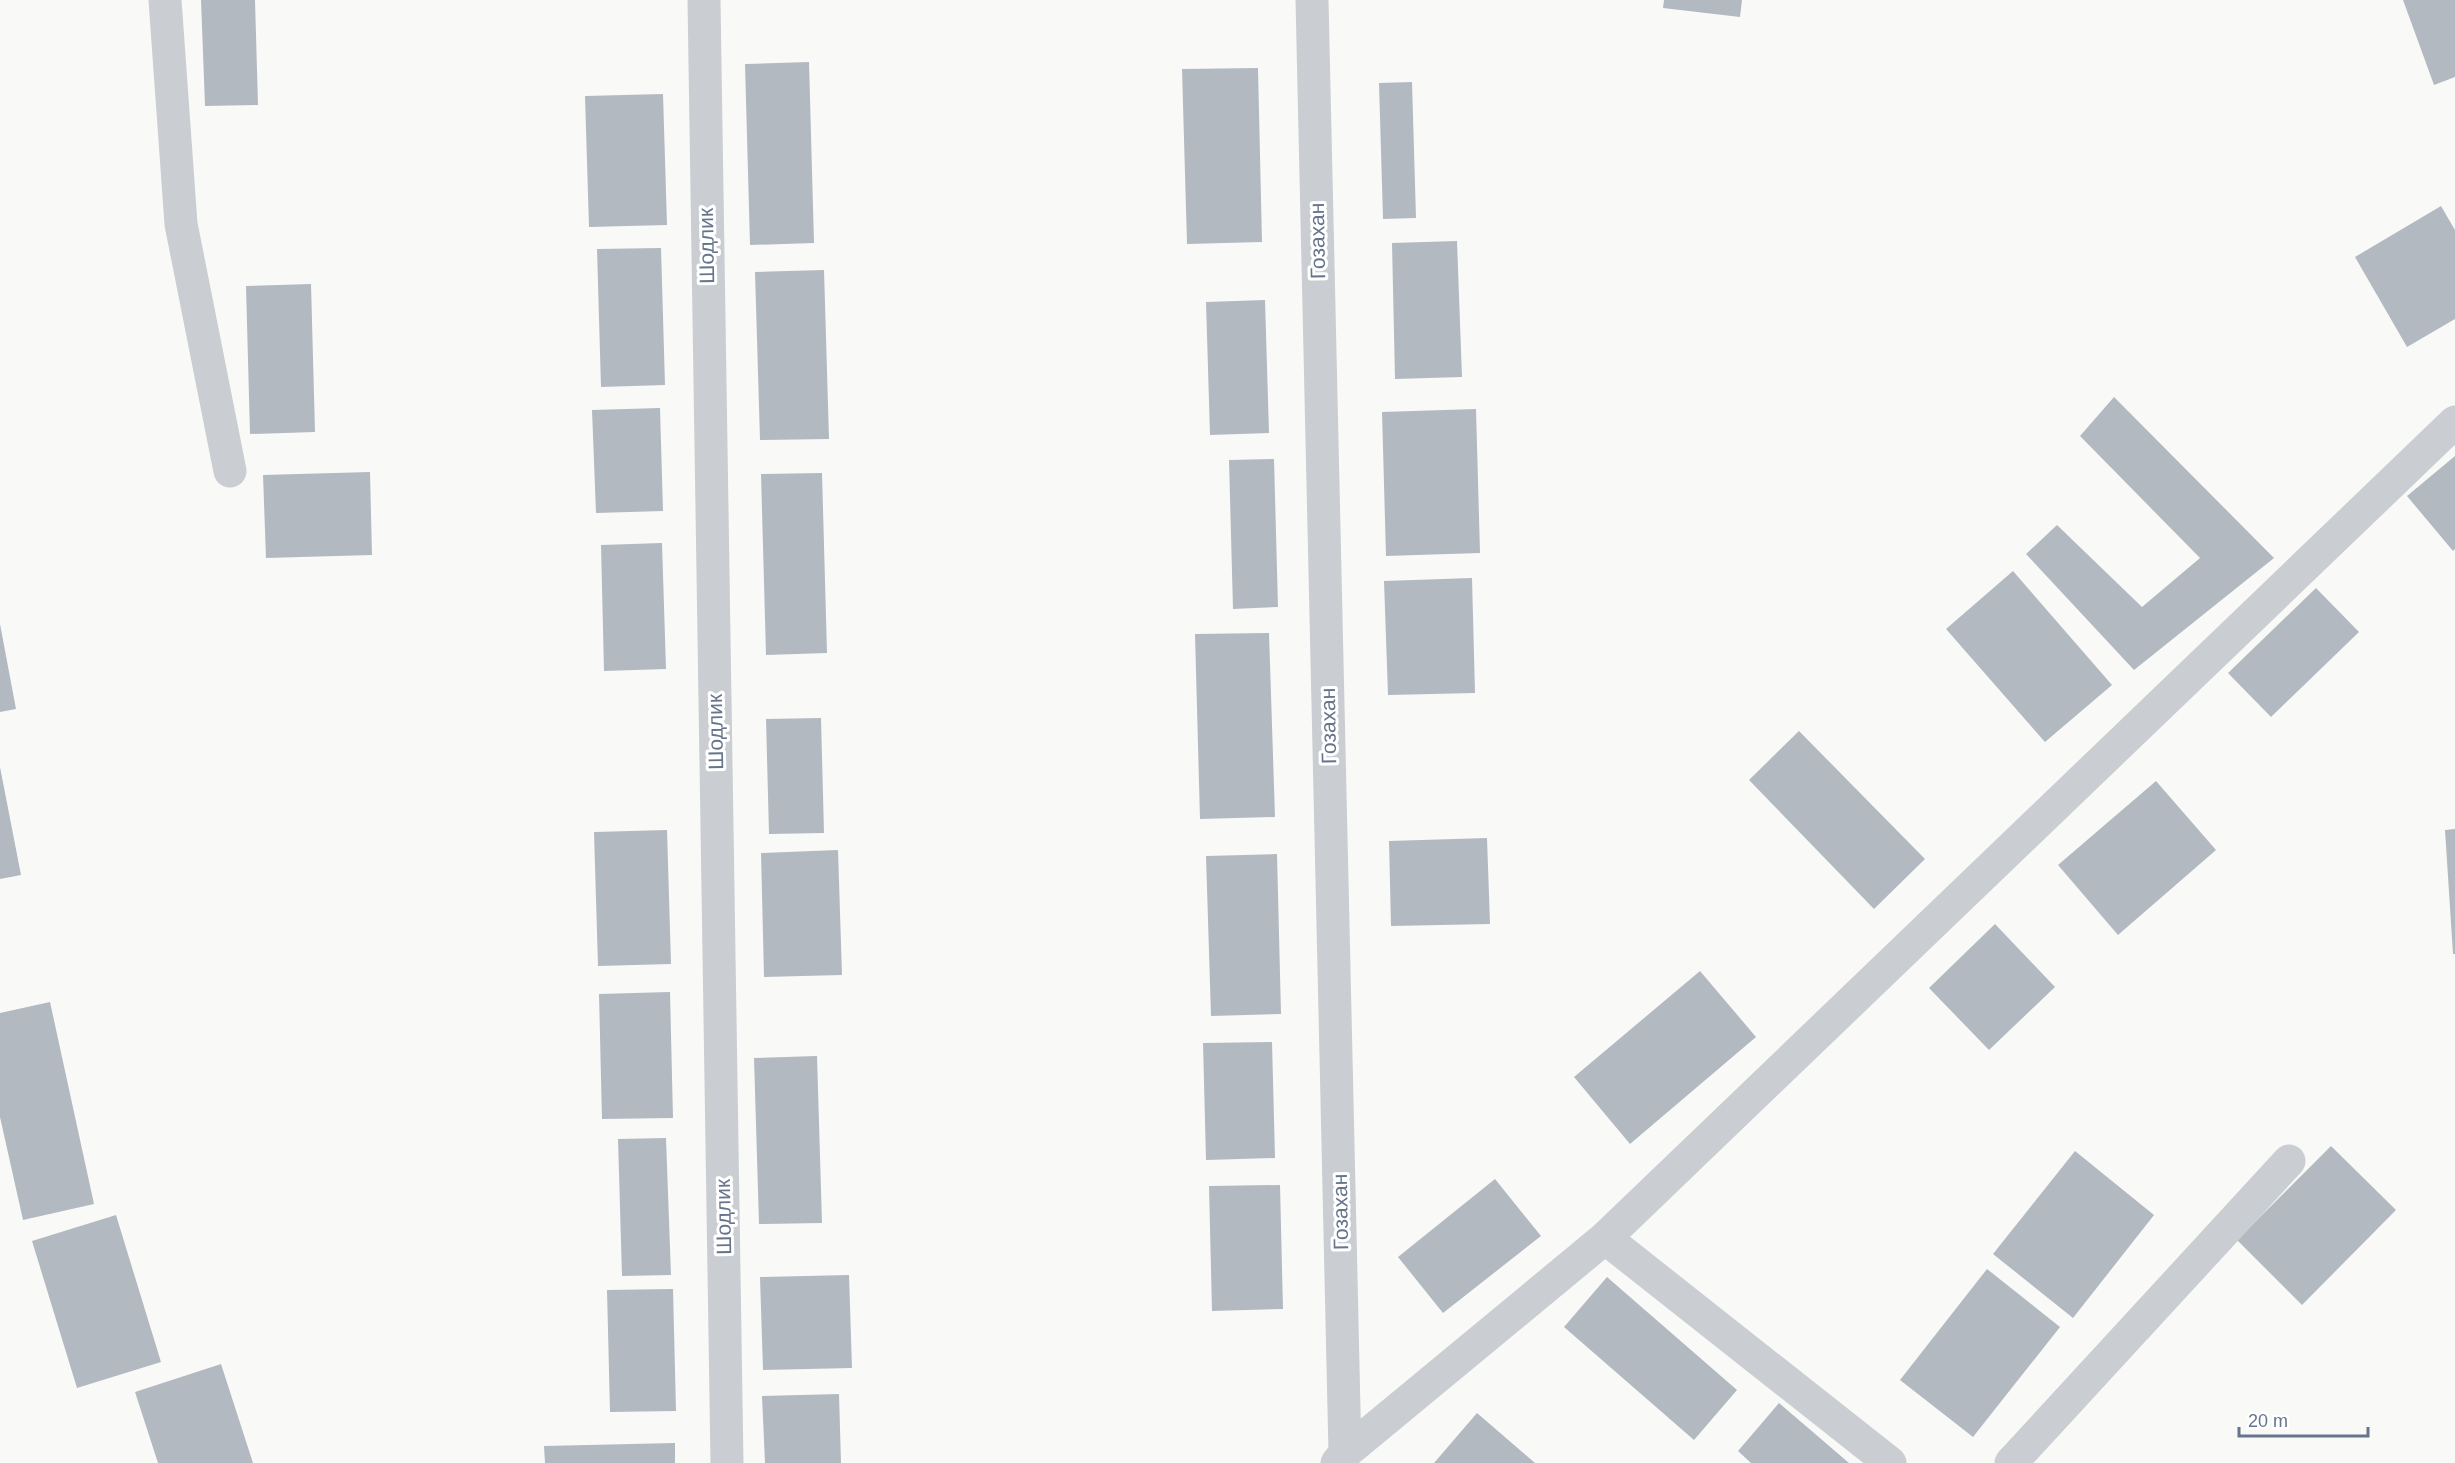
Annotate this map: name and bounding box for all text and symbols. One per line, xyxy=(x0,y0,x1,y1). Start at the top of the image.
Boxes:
street label: Гозахан xyxy=(1305,203,1329,279)
street label: Шодлик xyxy=(694,207,718,284)
street label: Гозахан xyxy=(1316,688,1340,764)
street label: Шодлик xyxy=(703,693,727,770)
street label: Гозахан xyxy=(1328,1174,1352,1250)
street label: Шодлик xyxy=(711,1178,735,1255)
scale bar xyxy=(2239,1400,2368,1438)
text: 20 m xyxy=(2248,1411,2288,1431)

